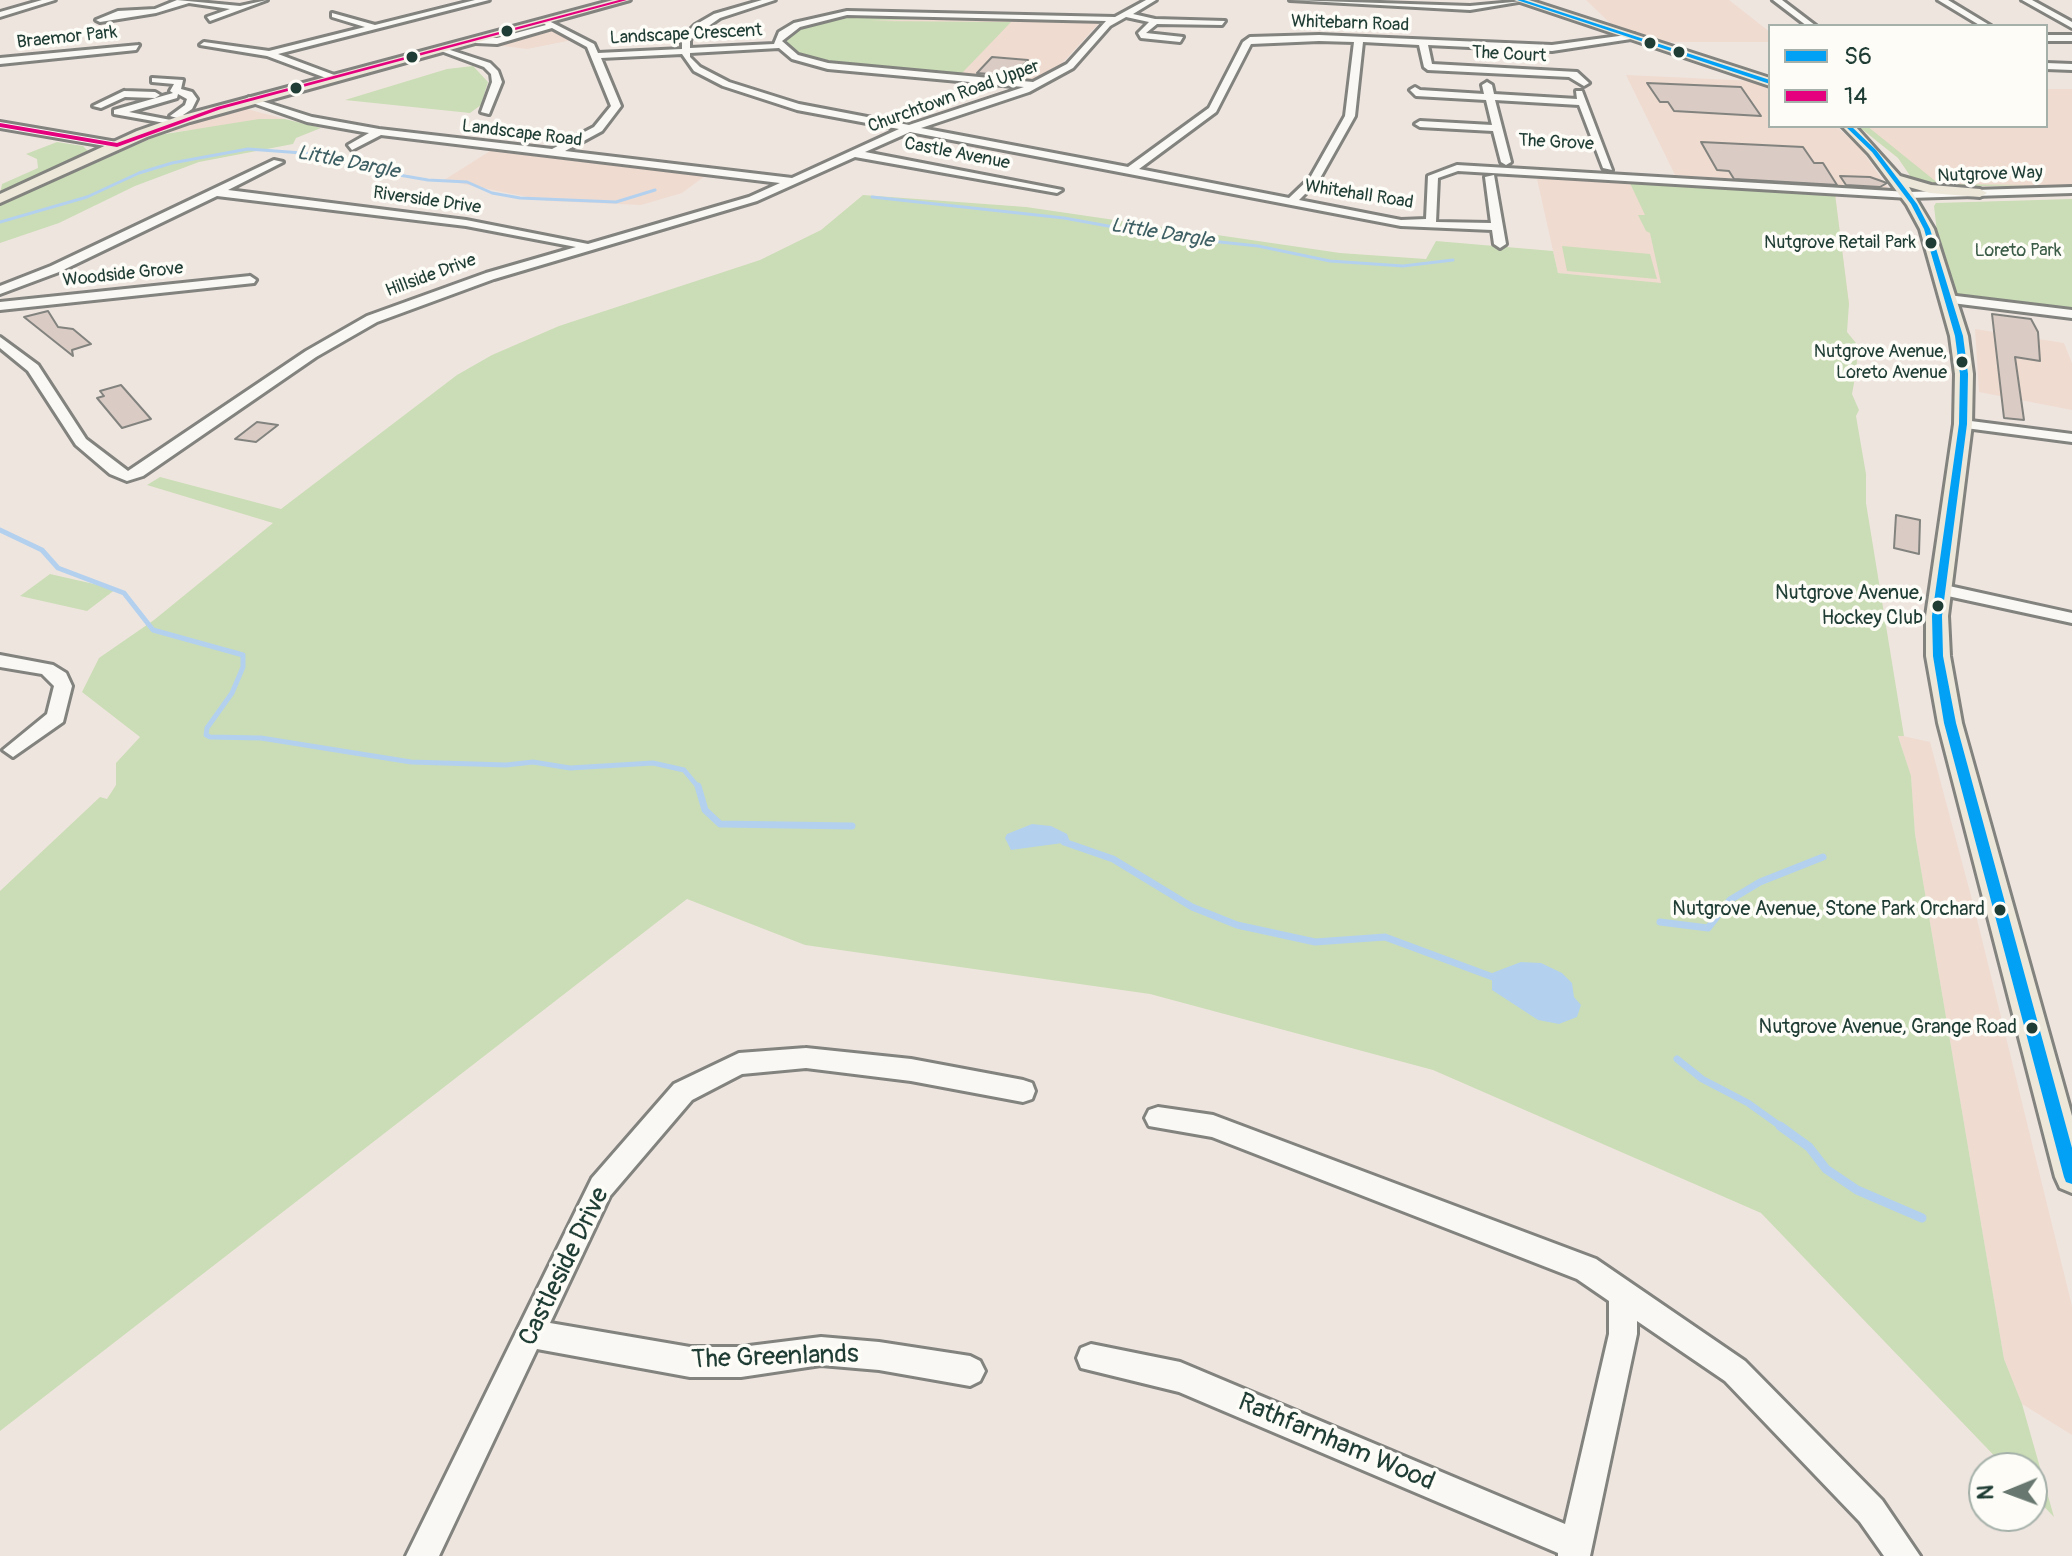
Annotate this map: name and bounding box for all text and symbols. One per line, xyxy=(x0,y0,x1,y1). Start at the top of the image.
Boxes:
street label: Whitebarn Road xyxy=(1290,11,1410,37)
street label: Landscape Crescent xyxy=(609,20,763,50)
street label: Braemor Park xyxy=(16,22,118,54)
unlabelled marker xyxy=(499,23,515,39)
legend xyxy=(1768,24,2048,128)
unlabelled marker xyxy=(1642,35,1658,51)
street label: The Court xyxy=(1471,42,1547,68)
text: S6 xyxy=(1844,42,1872,71)
unlabelled marker xyxy=(1671,44,1687,60)
unlabelled marker xyxy=(404,49,420,65)
street label: Churchtown Road Upper xyxy=(865,56,1043,138)
unlabelled marker xyxy=(288,80,304,96)
text: 14 xyxy=(1844,82,1867,111)
street label: Landscape Road xyxy=(461,116,583,152)
street label: The Grove xyxy=(1518,130,1594,156)
street label: Castle Avenue xyxy=(902,133,1012,175)
water label: Little Dargle xyxy=(295,141,401,185)
street label: Nutgrove Way xyxy=(1937,162,2043,188)
street label: Whitehall Road xyxy=(1303,176,1415,214)
street label: Riverside Drive xyxy=(372,183,482,219)
water label: Little Dargle xyxy=(1109,214,1215,254)
place label: Nutgrove Retail Park xyxy=(1764,232,1916,254)
marker: Nutgrove Retail Park xyxy=(1923,235,1939,251)
park label: Loreto Park xyxy=(1974,240,2062,262)
street label: Hillside Drive xyxy=(383,250,479,302)
street label: Woodside Grove xyxy=(62,258,184,292)
place label: Nutgrove Avenue, Loreto Avenue xyxy=(1814,341,1947,384)
marker: Nutgrove Avenue, Loreto Avenue xyxy=(1954,354,1970,370)
place label: Nutgrove Avenue, Hockey Club xyxy=(1775,582,1923,629)
marker: Nutgrove Avenue, Hockey Club xyxy=(1930,598,1946,614)
place label: Nutgrove Avenue, Stone Park Orchard xyxy=(1672,898,1985,922)
marker: Nutgrove Avenue, Stone Park Orchard xyxy=(1992,902,2008,918)
place label: Nutgrove Avenue, Grange Road xyxy=(1759,1016,2017,1040)
marker: Nutgrove Avenue, Grange Road xyxy=(2024,1020,2040,1036)
street label: Castleside Drive xyxy=(513,1183,617,1351)
street label: The Greenlands xyxy=(691,1339,859,1377)
street label: Rathfarnham Wood xyxy=(1233,1388,1439,1498)
north arrow xyxy=(1968,1452,2048,1532)
text: N xyxy=(1972,1485,2000,1500)

